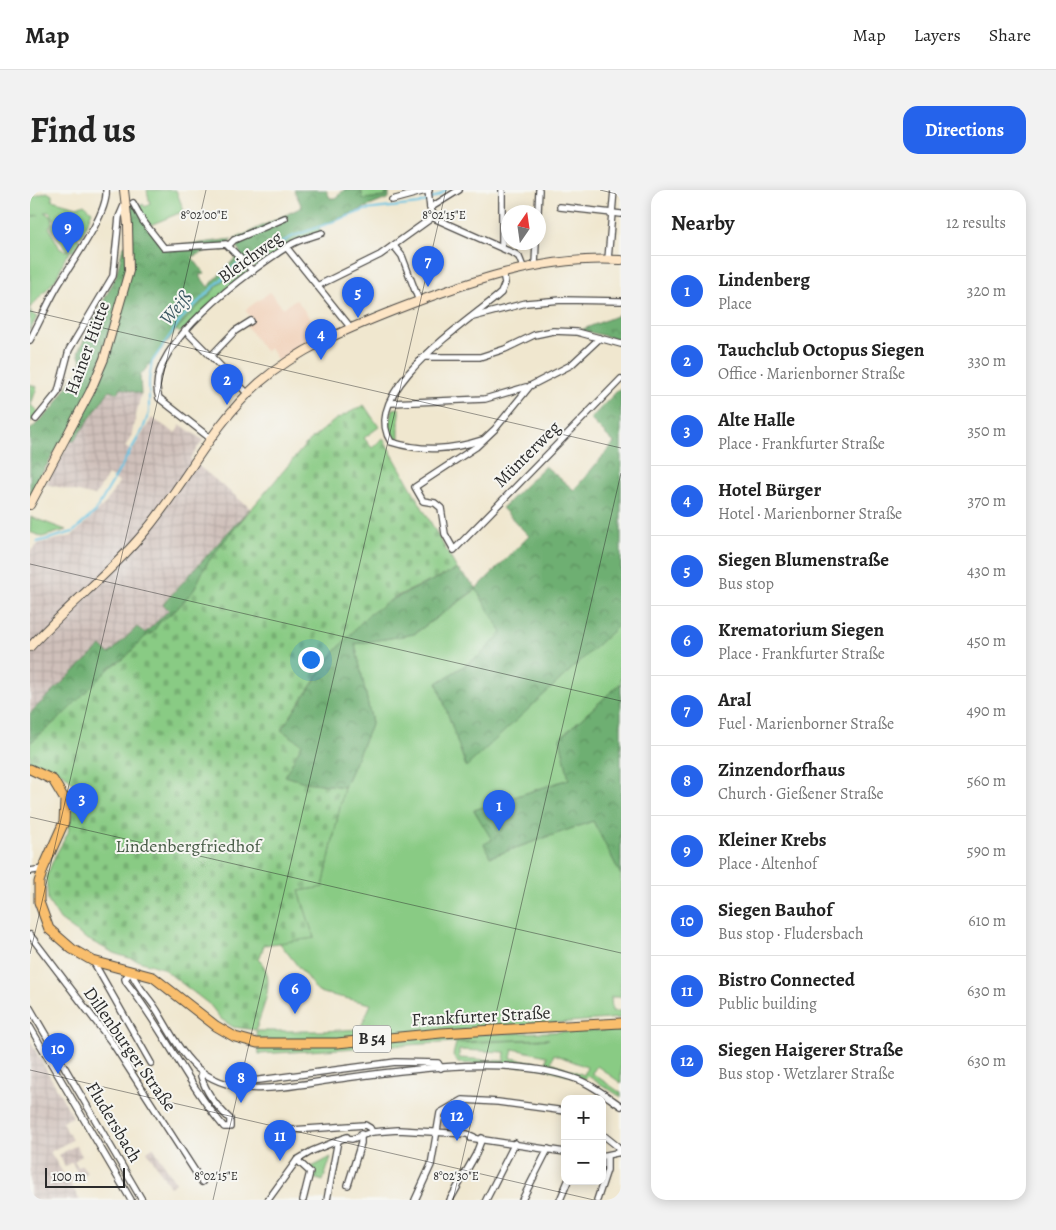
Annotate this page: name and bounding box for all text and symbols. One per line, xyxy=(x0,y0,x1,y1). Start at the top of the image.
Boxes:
text: Map xyxy=(25,19,69,51)
text: Map xyxy=(853,23,886,47)
text: Layers xyxy=(914,23,961,47)
text: Share xyxy=(989,23,1031,47)
text: Find us xyxy=(30,106,136,154)
button: Directions xyxy=(903,106,1026,154)
north arrow xyxy=(501,205,546,250)
text: 8°02'00"E xyxy=(180,207,228,223)
text: 8°02'15"E xyxy=(422,207,466,223)
text: Nearby xyxy=(671,209,734,237)
pin: 9 xyxy=(52,212,84,253)
text: 12 results xyxy=(946,212,1006,234)
street label: Bleichweg xyxy=(213,225,287,289)
pin: 7 xyxy=(412,246,444,287)
text: Lindenberg xyxy=(718,267,810,293)
pin: 5 xyxy=(342,277,374,318)
text: 1 xyxy=(684,280,690,302)
text: 320 m xyxy=(967,280,1006,302)
water label: Weiß xyxy=(154,285,199,331)
text: Place xyxy=(718,293,752,315)
street label: Hainer Hütte xyxy=(59,298,115,398)
pin: 4 xyxy=(305,319,337,360)
text: Tauchclub Octopus Siegen xyxy=(718,337,925,363)
text: 2 xyxy=(683,350,691,372)
text: 330 m xyxy=(968,350,1006,372)
text: Office · Marienborner Straße xyxy=(718,363,905,385)
pin: 2 xyxy=(211,364,243,405)
text: Alte Halle xyxy=(718,407,795,433)
street label: Münterweg xyxy=(488,415,566,493)
text: 3 xyxy=(684,420,690,442)
text: 350 m xyxy=(967,420,1006,442)
text: Place · Frankfurter Straße xyxy=(718,433,885,455)
text: Hotel Bürger xyxy=(718,477,821,503)
text: 4 xyxy=(683,490,691,512)
text: 370 m xyxy=(968,490,1006,512)
text: Hotel · Marienborner Straße xyxy=(718,503,902,525)
text: Siegen Blumenstraße xyxy=(718,547,889,573)
text: 5 xyxy=(684,560,690,582)
text: 430 m xyxy=(967,560,1006,582)
text: Bus stop xyxy=(718,573,774,595)
text: Krematorium Siegen xyxy=(718,617,884,643)
text: 6 xyxy=(683,630,691,652)
text: 450 m xyxy=(967,630,1006,652)
text: Place · Frankfurter Straße xyxy=(718,643,885,665)
your location xyxy=(298,647,324,673)
text: Aral xyxy=(718,687,751,713)
text: 7 xyxy=(684,700,690,722)
text: 490 m xyxy=(966,700,1006,722)
text: Fuel · Marienborner Straße xyxy=(718,713,894,735)
text: Zinzendorfhaus xyxy=(718,757,845,783)
text: 8 xyxy=(683,770,691,792)
text: 560 m xyxy=(967,770,1006,792)
pin: 3 xyxy=(66,783,98,824)
text: Church · Gießener Straße xyxy=(718,783,884,805)
pin: 1 xyxy=(483,790,515,831)
text: Kleiner Krebs xyxy=(718,827,827,853)
park label: Lindenbergfriedhof xyxy=(116,834,263,858)
text: 9 xyxy=(683,840,691,862)
text: 590 m xyxy=(967,840,1006,862)
text: Place · Altenhof xyxy=(718,853,817,875)
text: Siegen Bauhof xyxy=(718,897,833,923)
text: 10 xyxy=(680,910,694,932)
text: 610 m xyxy=(968,910,1006,932)
text: Bus stop · Fludersbach xyxy=(718,923,863,945)
text: Bistro Connected xyxy=(718,967,855,993)
pin: 6 xyxy=(279,973,311,1014)
text: 11 xyxy=(681,980,693,1002)
text: 630 m xyxy=(967,980,1006,1002)
street label: Dillenburger Straße xyxy=(78,982,182,1116)
text: Public building xyxy=(718,993,817,1015)
street label: Frankfurter Straße xyxy=(411,1000,551,1032)
road number: B 54 xyxy=(353,1026,391,1052)
pin: 10 xyxy=(42,1033,74,1074)
text: Siegen Haigerer Straße xyxy=(718,1037,903,1063)
text: 12 xyxy=(680,1050,694,1072)
text: 630 m xyxy=(967,1050,1006,1072)
pin: 8 xyxy=(225,1062,257,1103)
text: Bus stop · Wetzlarer Straße xyxy=(718,1063,895,1085)
street label: Fludersbach xyxy=(81,1077,148,1167)
map controls xyxy=(561,1095,606,1185)
button: + xyxy=(561,1095,606,1140)
pin: 12 xyxy=(441,1100,473,1141)
pin: 11 xyxy=(264,1120,296,1161)
button: − xyxy=(561,1140,606,1185)
scale bar xyxy=(45,1165,125,1188)
text: 100 m xyxy=(52,1167,86,1186)
text: 8°02'15"E xyxy=(194,1168,238,1184)
text: 8°02'30"E xyxy=(433,1168,479,1184)

